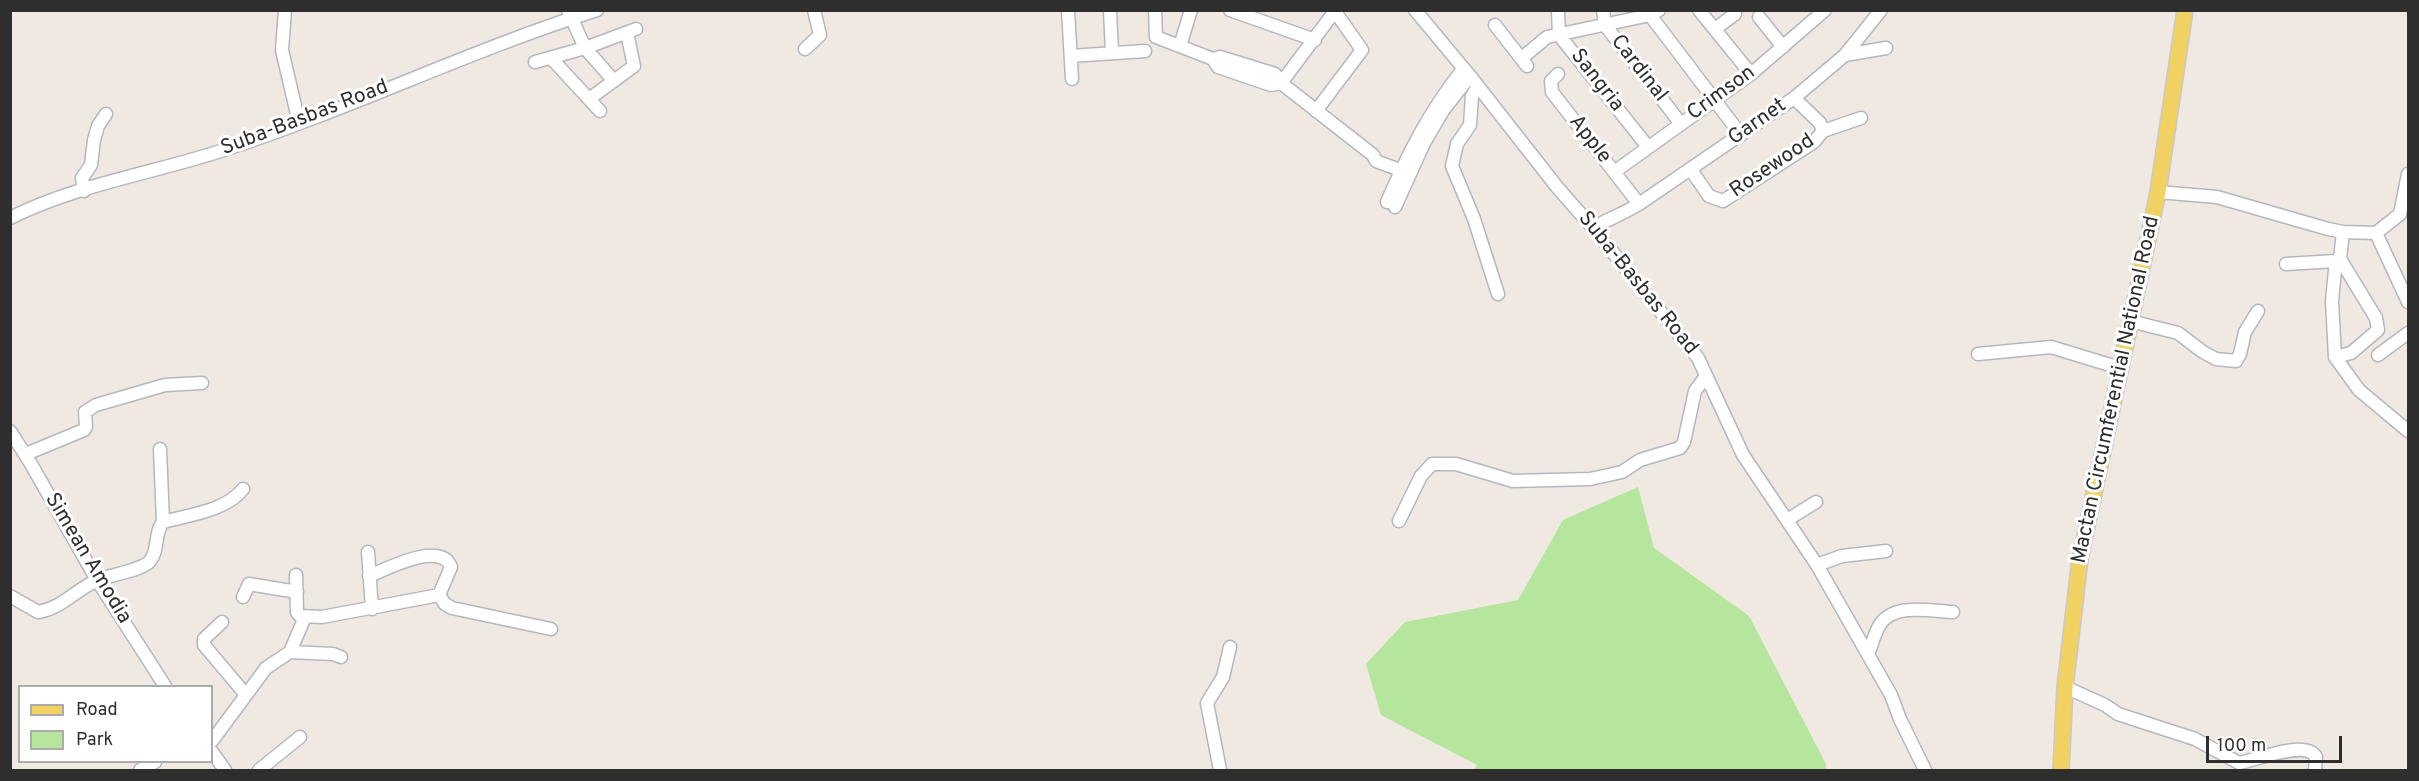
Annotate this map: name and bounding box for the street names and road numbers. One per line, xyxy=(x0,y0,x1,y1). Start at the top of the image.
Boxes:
street label: Cardinal xyxy=(1604,30,1672,108)
street label: Sangria xyxy=(1564,45,1628,117)
street label: Crimson xyxy=(1683,61,1761,127)
street label: Suba-Basbas Road xyxy=(218,76,392,162)
street label: Garnet xyxy=(1724,94,1792,152)
street label: Apple xyxy=(1562,111,1616,169)
street label: Rosewood xyxy=(1726,130,1820,204)
street label: Suba-Basbas Road xyxy=(1571,207,1703,361)
street label: Mactan Circumferential National Road xyxy=(2068,214,2166,566)
street label: Simean Amodia xyxy=(38,489,136,629)

